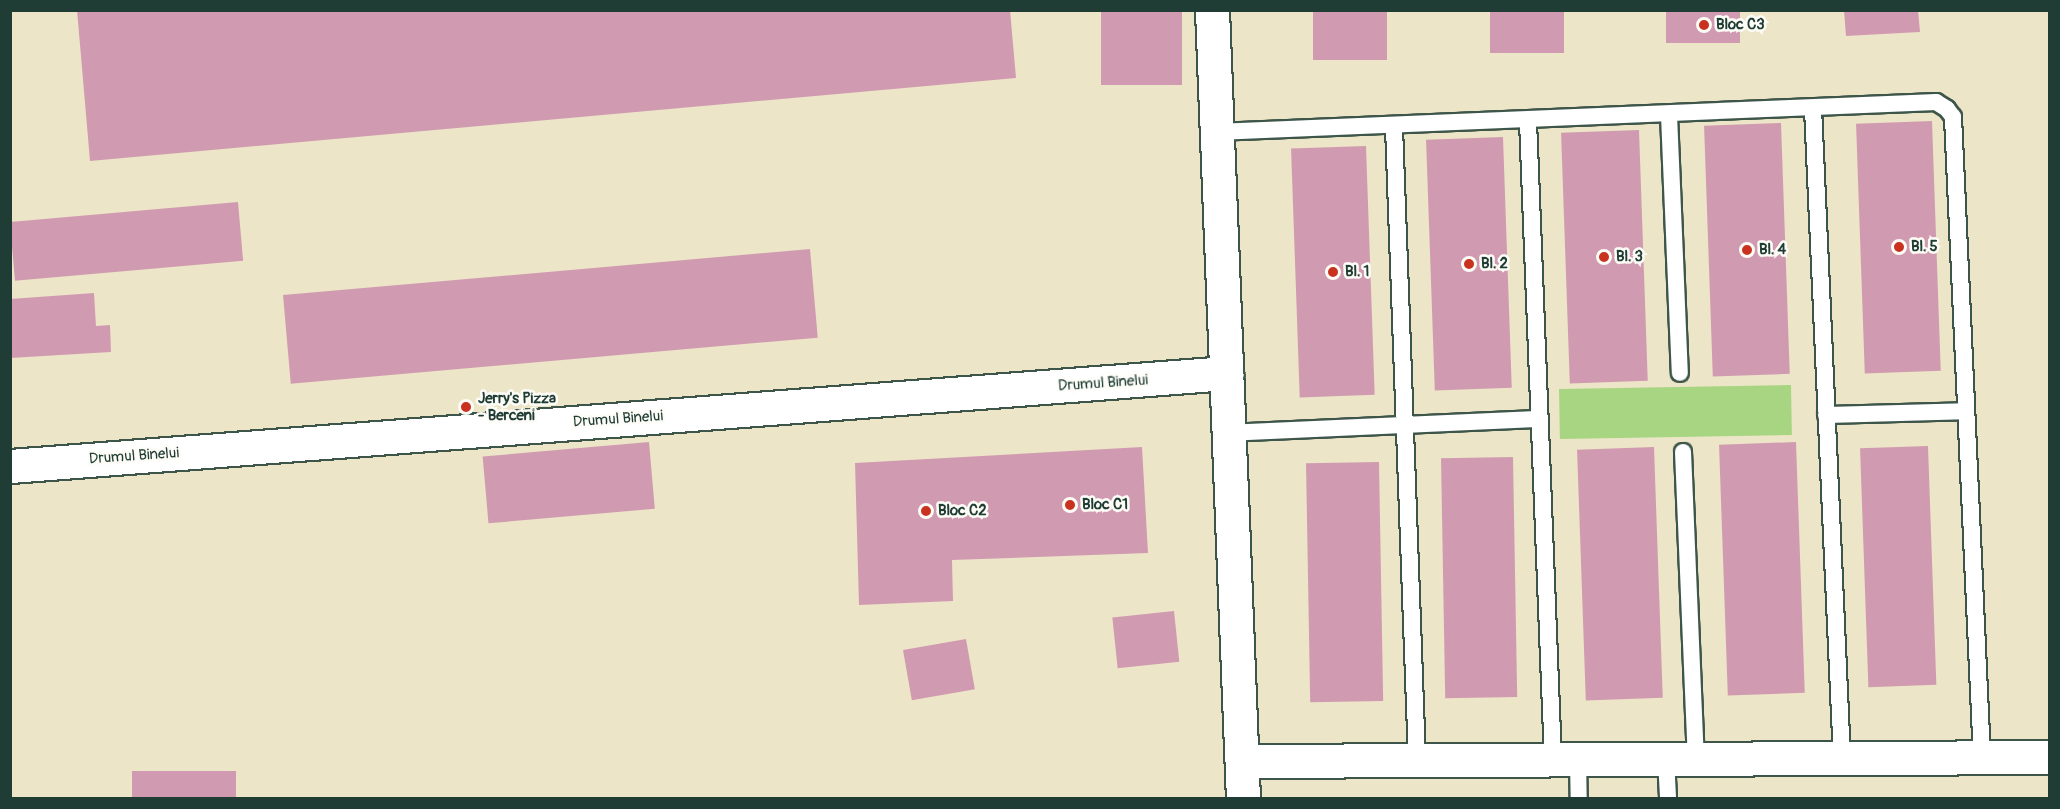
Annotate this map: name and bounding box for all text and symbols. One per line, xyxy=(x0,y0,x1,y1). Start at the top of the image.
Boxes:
place label: Bloc C3 xyxy=(1716,16,1765,34)
marker: Bloc C3 xyxy=(1697,18,1711,32)
place label: Bl. 5 xyxy=(1911,238,1938,256)
marker: Bl. 5 xyxy=(1892,240,1906,254)
place label: Bl. 4 xyxy=(1759,241,1786,259)
marker: Bl. 4 xyxy=(1740,243,1754,257)
place label: Bl. 3 xyxy=(1616,248,1643,266)
marker: Bl. 3 xyxy=(1597,250,1611,264)
place label: Bl. 2 xyxy=(1481,255,1508,273)
marker: Bl. 2 xyxy=(1462,257,1476,271)
place label: Bl. 1 xyxy=(1345,263,1369,281)
marker: Bl. 1 xyxy=(1326,265,1340,279)
street label: Drumul Binelui xyxy=(1057,371,1149,395)
place label: Jerry's Pizza - Berceni xyxy=(478,389,556,424)
marker: Jerry's Pizza - Berceni xyxy=(459,400,473,414)
street label: Drumul Binelui xyxy=(572,407,664,431)
street label: Drumul Binelui xyxy=(88,444,180,468)
place label: Bloc C1 xyxy=(1082,496,1128,514)
marker: Bloc C1 xyxy=(1063,498,1077,512)
place label: Bloc C2 xyxy=(938,502,987,520)
marker: Bloc C2 xyxy=(919,504,933,518)

